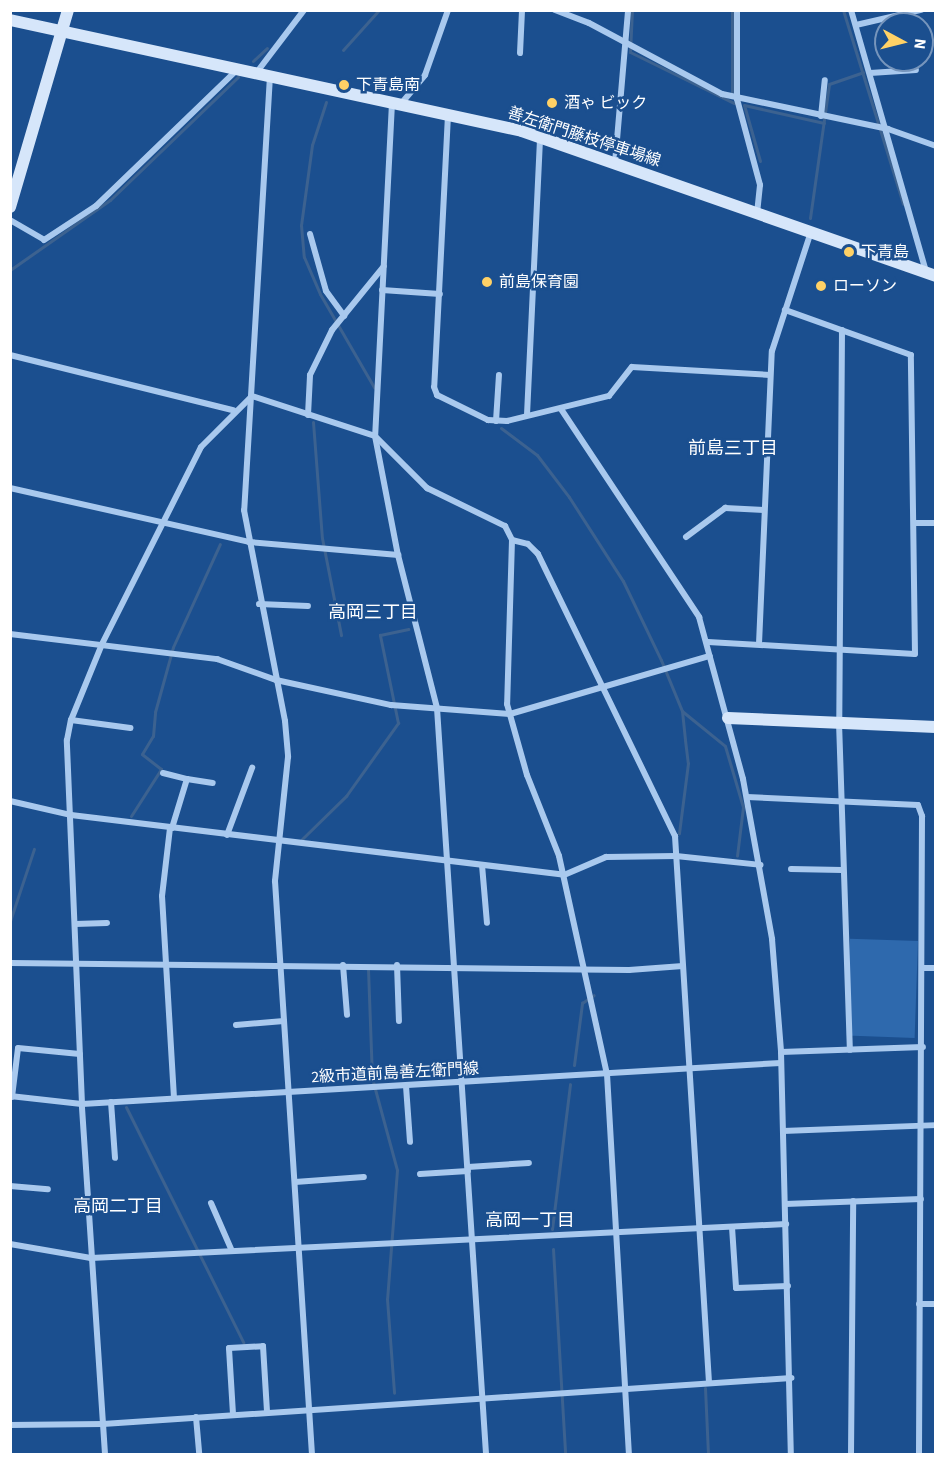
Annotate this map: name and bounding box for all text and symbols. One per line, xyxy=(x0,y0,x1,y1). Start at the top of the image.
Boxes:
north arrow xyxy=(874,12,934,72)
text: N xyxy=(908,37,931,51)
place label: 下青島南 xyxy=(356,75,420,95)
marker: 下青島南 xyxy=(337,78,351,92)
place label: 酒ゃ ビック xyxy=(564,93,647,113)
marker: 酒ゃ ビック xyxy=(545,96,559,110)
street label: 善左衛門藤枝停車場線 xyxy=(505,103,663,171)
place label: 下青島 xyxy=(861,242,909,262)
marker: 下青島 xyxy=(842,245,856,259)
place label: 前島保育園 xyxy=(499,272,579,292)
marker: 前島保育園 xyxy=(480,275,494,289)
place label: ローソン xyxy=(833,276,897,296)
marker: ローソン xyxy=(814,279,828,293)
district label: 前島三丁目 xyxy=(688,438,778,460)
district label: 高岡三丁目 xyxy=(328,602,418,624)
street label: 2級市道前島善左衛門線 xyxy=(311,1059,479,1087)
district label: 高岡二丁目 xyxy=(73,1196,163,1218)
district label: 高岡一丁目 xyxy=(485,1210,575,1232)

